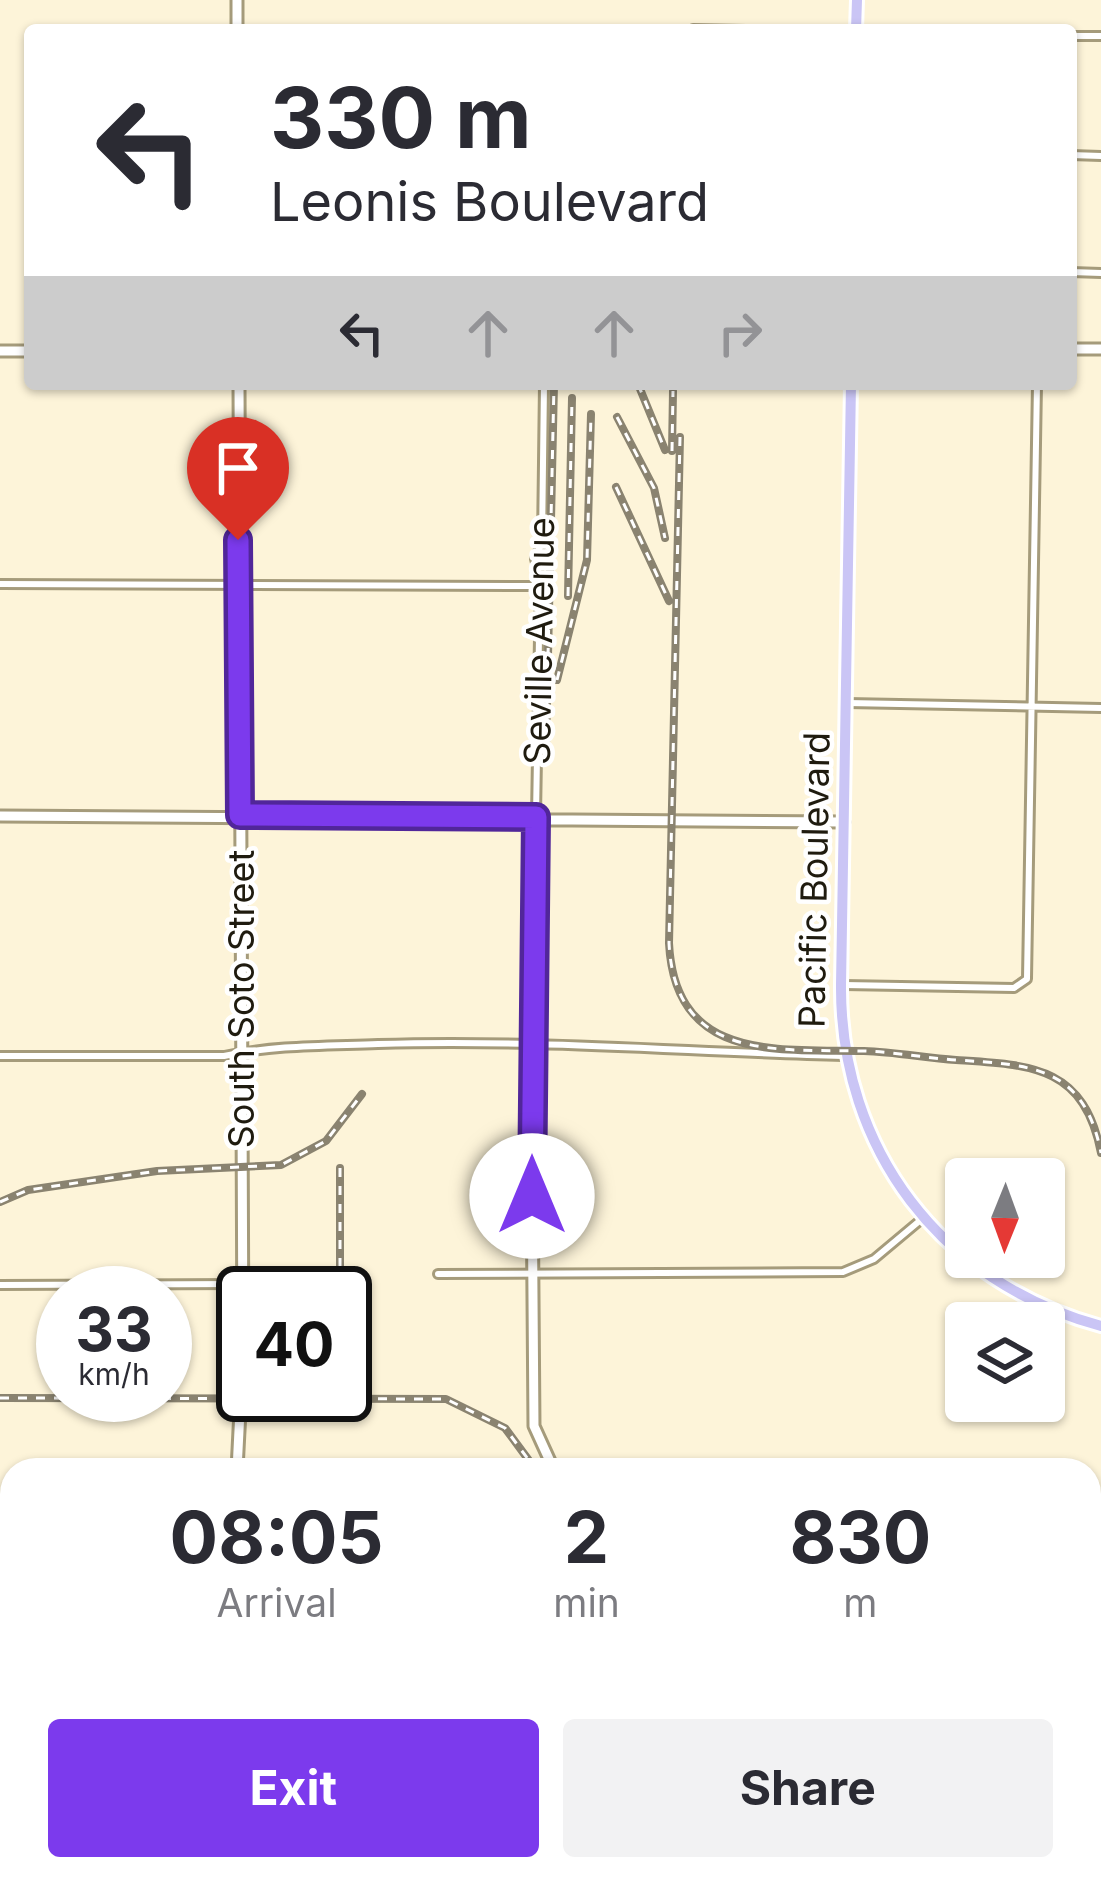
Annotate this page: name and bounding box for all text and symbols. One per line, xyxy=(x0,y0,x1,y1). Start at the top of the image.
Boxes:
text: 330 m xyxy=(270,67,532,168)
icon: left xyxy=(72,72,228,228)
text: Leonis Boulevard xyxy=(270,169,709,234)
icon: left xyxy=(329,300,395,366)
icon: ahead xyxy=(455,300,521,366)
icon: ahead xyxy=(581,300,647,366)
icon: right xyxy=(707,300,773,366)
pin xyxy=(187,417,289,540)
icon: arrive xyxy=(205,435,271,501)
street label: Seville Avenue xyxy=(515,517,563,765)
street label: Pacific Boulevard xyxy=(789,732,839,1028)
street label: South Soto Street xyxy=(219,850,263,1148)
position arrow xyxy=(469,1133,595,1259)
north arrow xyxy=(945,1158,1065,1278)
map controls xyxy=(945,1158,1065,1422)
speed limit sign: 40 xyxy=(216,1266,372,1422)
text: 33 xyxy=(75,1293,153,1365)
button: layers xyxy=(945,1302,1065,1422)
text: km/h xyxy=(78,1356,150,1392)
text: 08:05 xyxy=(170,1493,384,1580)
text: 2 xyxy=(564,1493,609,1580)
text: 830 xyxy=(789,1493,931,1580)
text: Arrival xyxy=(217,1579,337,1626)
text: min xyxy=(553,1579,620,1626)
text: m xyxy=(843,1579,878,1626)
button: Exit xyxy=(48,1719,539,1857)
button: Share xyxy=(563,1719,1053,1857)

